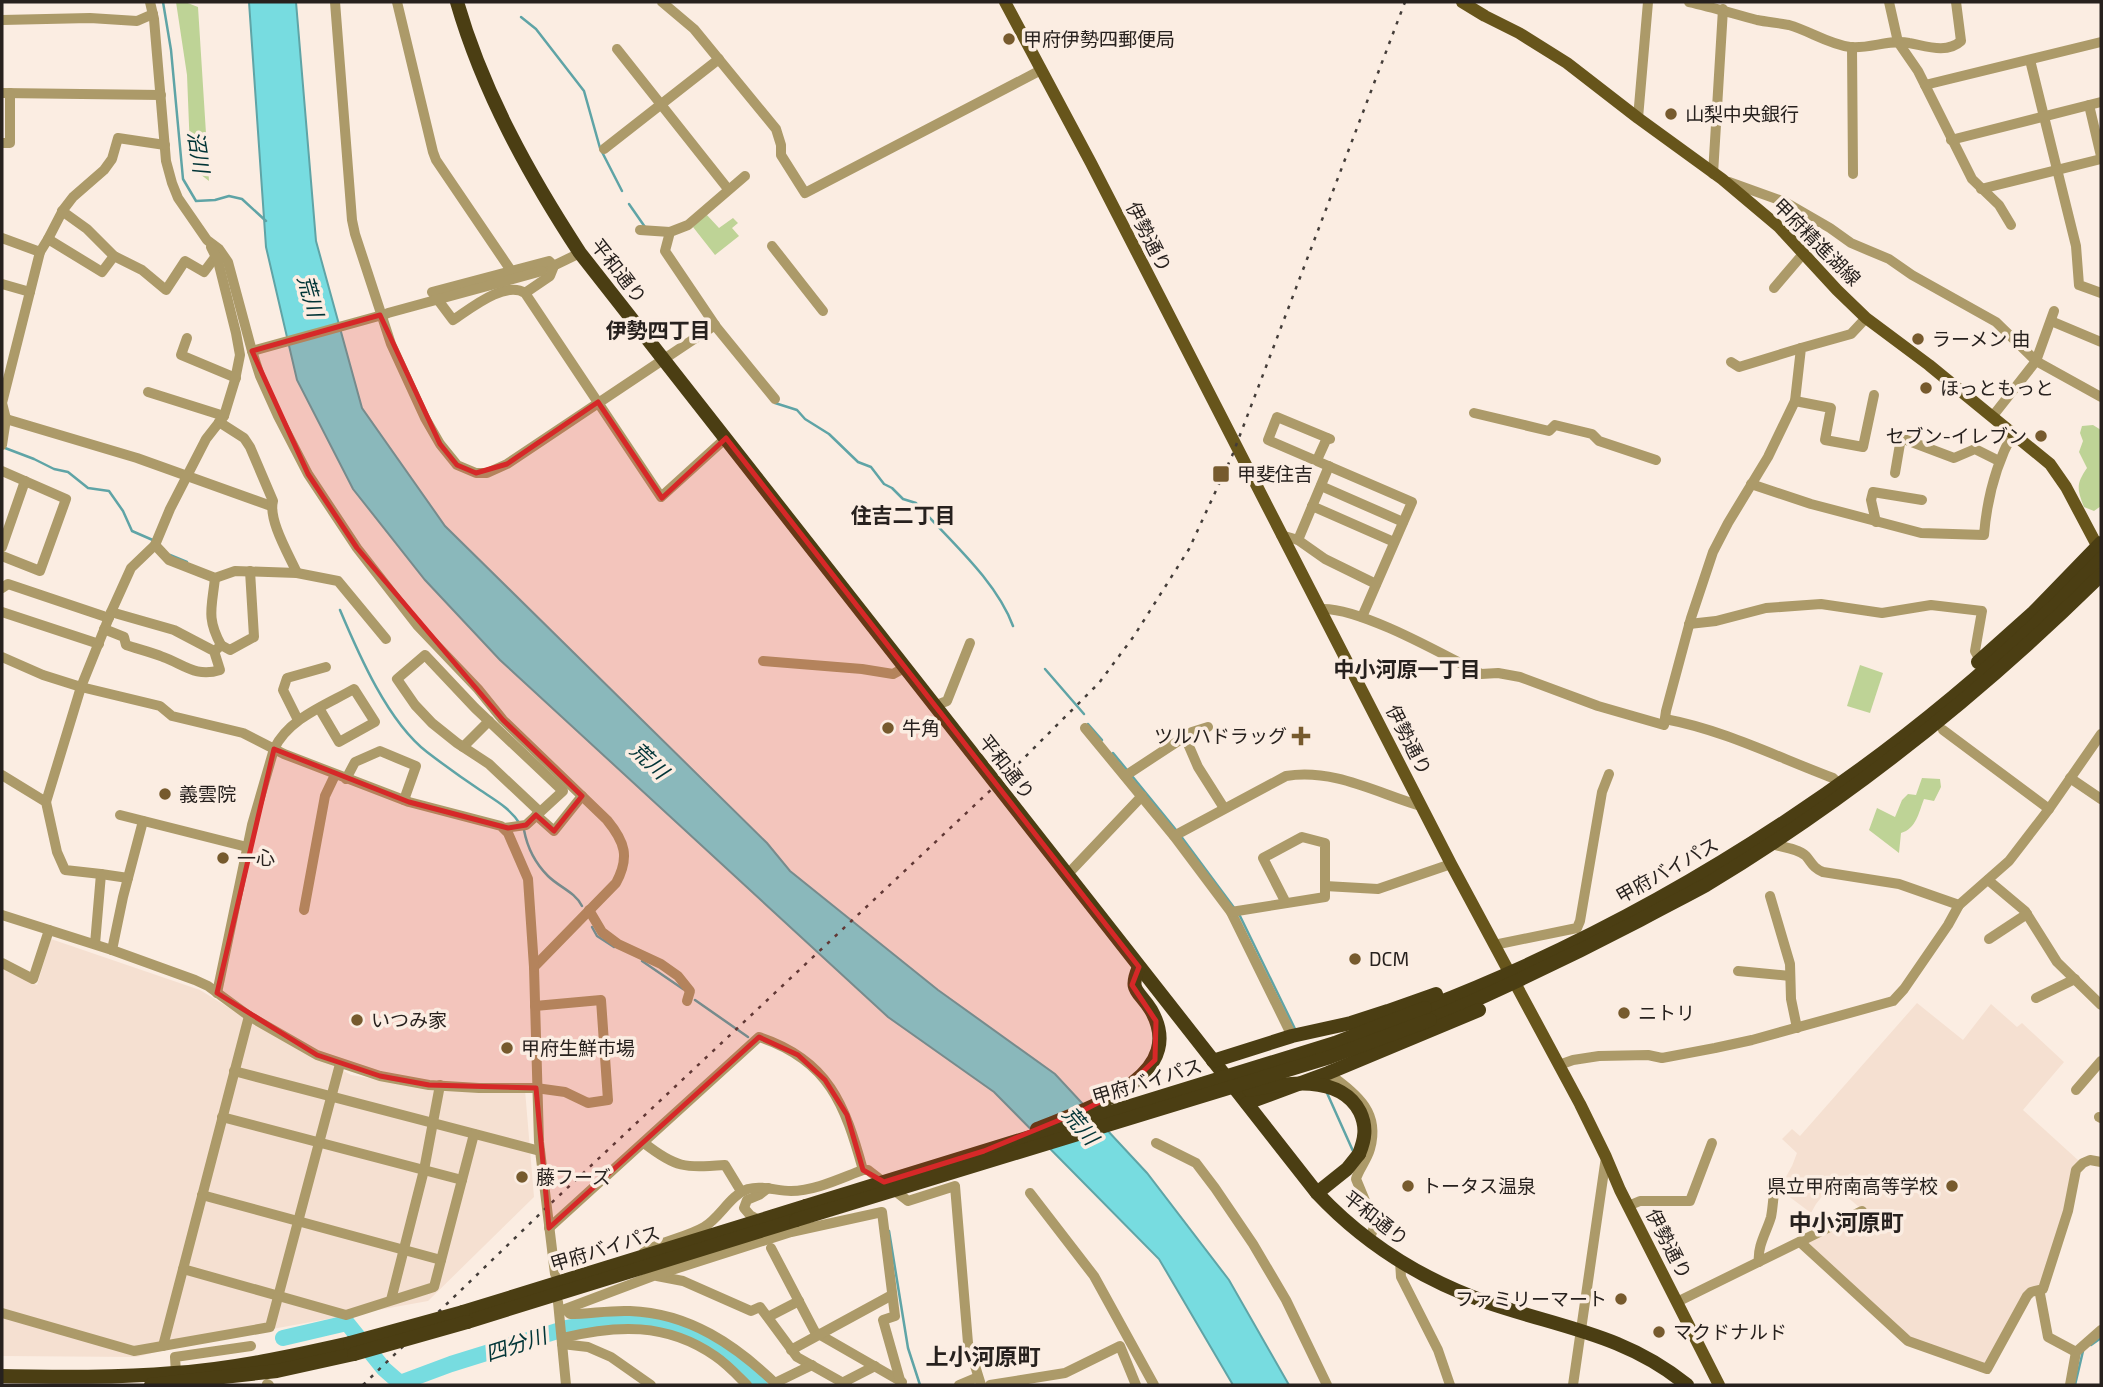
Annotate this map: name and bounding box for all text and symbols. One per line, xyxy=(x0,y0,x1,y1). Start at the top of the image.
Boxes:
place label: 甲府伊勢四郵便局 xyxy=(1023,27,1175,50)
marker: 甲府伊勢四郵便局 xyxy=(1001,31,1017,47)
place label: 山梨中央銀行 xyxy=(1685,102,1799,125)
marker: 山梨中央銀行 xyxy=(1663,106,1679,122)
water label: 沼川 xyxy=(184,129,215,176)
street label: 甲府精進湖線 xyxy=(1769,193,1866,290)
street label: 伊勢通り xyxy=(1122,198,1177,276)
street label: 平和通り xyxy=(587,234,652,308)
water label: 荒川 xyxy=(294,272,330,321)
district label: 伊勢四丁目 xyxy=(606,317,711,342)
place label: ラーメン 由 xyxy=(1932,327,2030,350)
marker: ラーメン 由 xyxy=(1910,331,1926,347)
place label: ほっともっと xyxy=(1940,376,2054,399)
marker: ほっともっと xyxy=(1918,380,1934,396)
place label: セブン-イレブン xyxy=(1885,424,2027,447)
marker: セブン-イレブン xyxy=(2033,428,2049,444)
place label: 甲斐住吉 xyxy=(1237,462,1313,485)
marker: 甲斐住吉 xyxy=(1211,464,1231,484)
district label: 住吉二丁目 xyxy=(851,502,956,527)
district label: 中小河原一丁目 xyxy=(1334,656,1481,681)
street label: 伊勢通り xyxy=(1382,701,1437,779)
place label: 牛角 xyxy=(902,716,940,739)
marker: 牛角 xyxy=(880,720,896,736)
place label: ツルハドラッグ xyxy=(1154,724,1287,747)
marker: ツルハドラッグ xyxy=(1293,728,1309,744)
street label: 平和通り xyxy=(975,730,1040,804)
water label: 荒川 xyxy=(626,736,675,785)
place label: 義雲院 xyxy=(179,782,236,805)
marker: 義雲院 xyxy=(157,786,173,802)
street label: 甲府バイパス xyxy=(1611,832,1722,907)
place label: 一心 xyxy=(237,846,275,869)
marker: 一心 xyxy=(215,850,231,866)
place label: DCM xyxy=(1369,947,1409,970)
marker: DCM xyxy=(1347,951,1363,967)
place label: ニトリ xyxy=(1638,1001,1695,1024)
marker: ニトリ xyxy=(1616,1005,1632,1021)
place label: いつみ家 xyxy=(371,1008,447,1031)
marker: いつみ家 xyxy=(349,1012,365,1028)
place label: 甲府生鮮市場 xyxy=(521,1036,635,1059)
marker: 甲府生鮮市場 xyxy=(499,1040,515,1056)
street label: 甲府バイパス xyxy=(1089,1053,1205,1108)
water label: 荒川 xyxy=(1058,1101,1106,1151)
place label: 藤フーズ xyxy=(536,1165,611,1188)
marker: 藤フーズ xyxy=(514,1169,530,1185)
place label: トータス温泉 xyxy=(1422,1174,1536,1197)
place label: 県立甲府南高等学校 xyxy=(1767,1174,1938,1197)
marker: トータス温泉 xyxy=(1400,1178,1416,1194)
marker: 県立甲府南高等学校 xyxy=(1944,1178,1960,1194)
street label: 平和通り xyxy=(1339,1185,1413,1250)
street label: 伊勢通り xyxy=(1642,1205,1697,1283)
district label: 中小河原町 xyxy=(1789,1208,1904,1236)
street label: 甲府バイパス xyxy=(547,1220,663,1275)
place label: ファミリーマート xyxy=(1455,1287,1607,1310)
marker: ファミリーマート xyxy=(1613,1291,1629,1307)
place label: マクドナルド xyxy=(1673,1320,1787,1343)
water label: 四分川 xyxy=(482,1321,551,1365)
marker: マクドナルド xyxy=(1651,1324,1667,1340)
district label: 上小河原町 xyxy=(926,1342,1041,1370)

